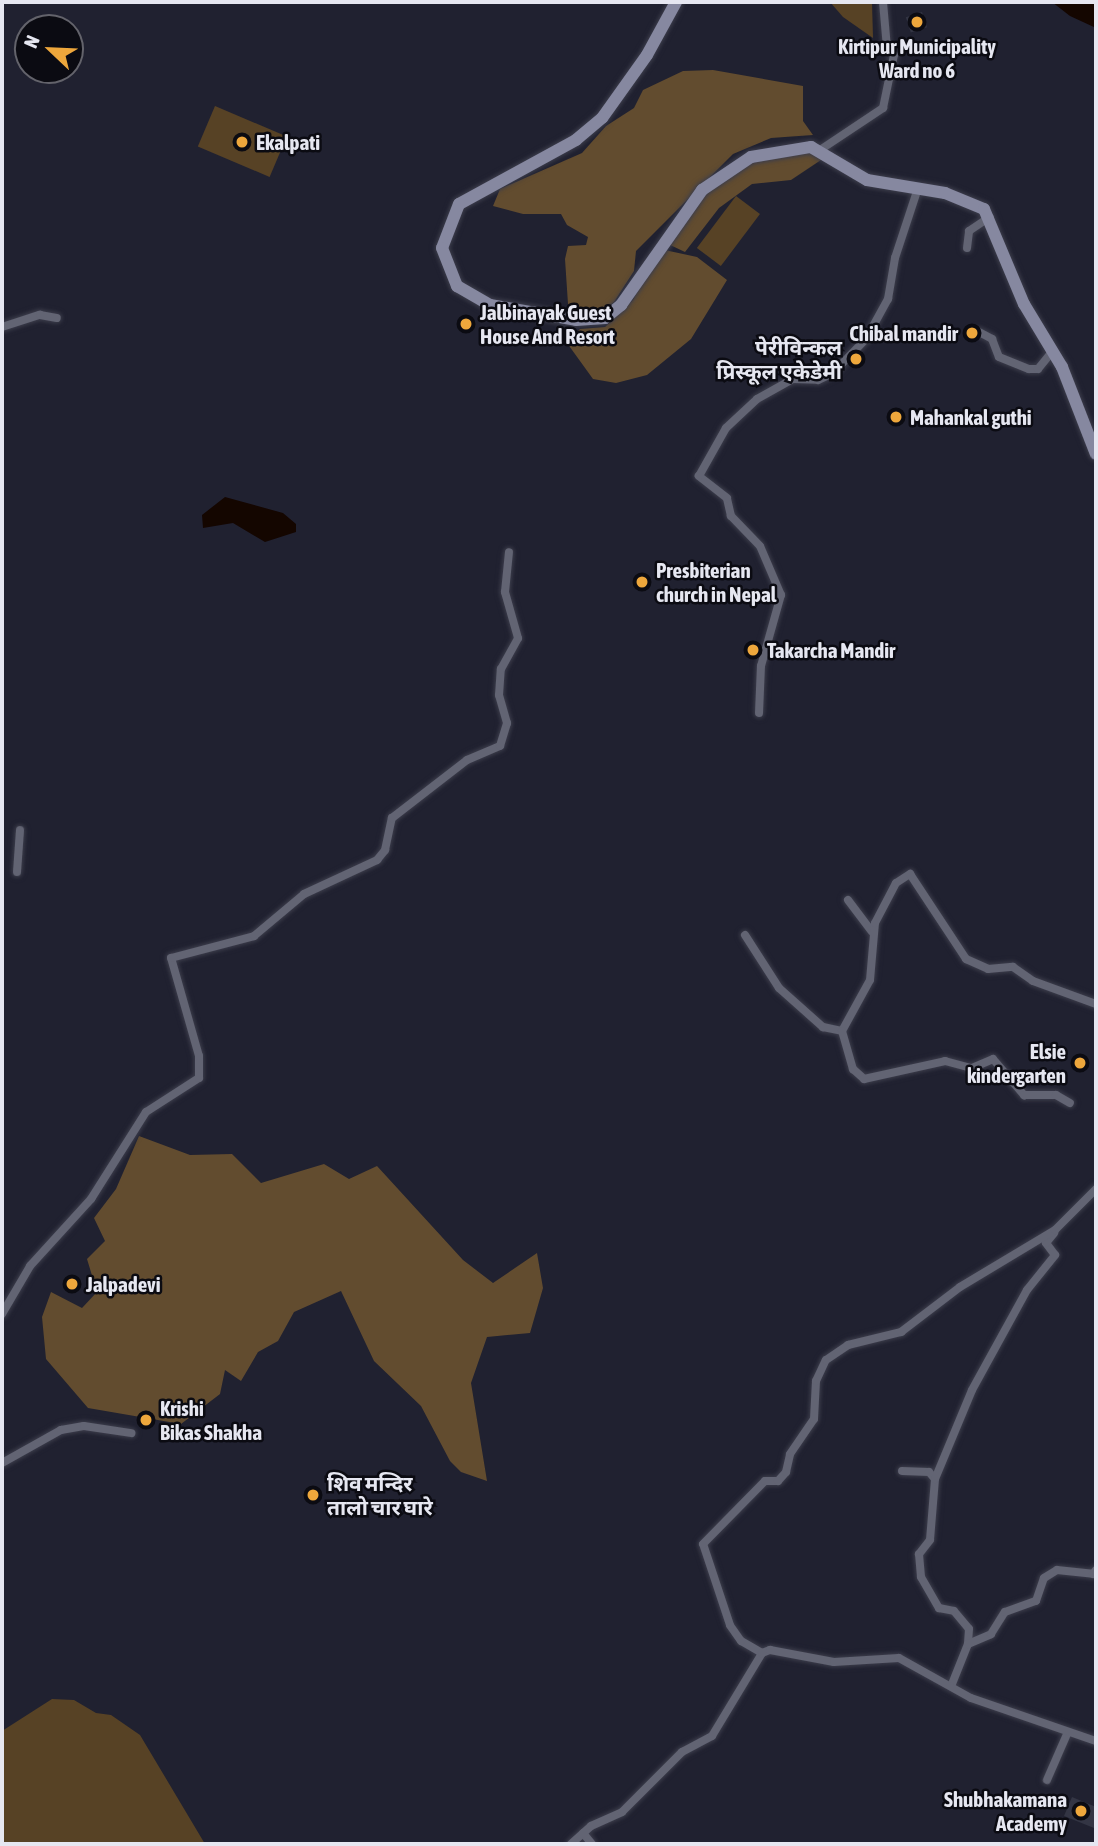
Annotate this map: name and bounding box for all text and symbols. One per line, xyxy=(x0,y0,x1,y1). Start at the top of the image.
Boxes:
north arrow xyxy=(14,14,84,84)
marker: Kirtipur Municipality Ward no 6 xyxy=(909,14,925,30)
text: N xyxy=(19,32,44,51)
place label: Kirtipur Municipality Ward no 6 xyxy=(838,33,996,83)
place label: Ekalpati xyxy=(256,129,320,155)
marker: Ekalpati xyxy=(234,134,250,150)
place label: Jalbinayak Guest House And Resort xyxy=(480,299,615,349)
marker: Jalbinayak Guest House And Resort xyxy=(458,316,474,332)
place label: Chibal mandir xyxy=(849,320,958,346)
marker: Chibal mandir xyxy=(964,325,980,341)
place label: पेरीविन्कल प्रिस्कूल एकेडेमी xyxy=(716,334,842,384)
marker: पेरीविन्कल प्रिस्कूल एकेडेमी xyxy=(848,351,864,367)
place label: Mahankal guthi xyxy=(910,404,1032,430)
marker: Mahankal guthi xyxy=(888,409,904,425)
place label: Presbiterian church in Nepal xyxy=(656,557,776,607)
marker: Presbiterian church in Nepal xyxy=(634,574,650,590)
place label: Takarcha Mandir xyxy=(767,637,895,663)
marker: Takarcha Mandir xyxy=(745,642,761,658)
place label: Elsie kindergarten xyxy=(967,1038,1066,1088)
marker: Elsie kindergarten xyxy=(1072,1055,1088,1071)
place label: Jalpadevi xyxy=(86,1271,161,1297)
marker: Jalpadevi xyxy=(64,1276,80,1292)
place label: Krishi Bikas Shakha xyxy=(160,1395,262,1445)
marker: Krishi Bikas Shakha xyxy=(138,1412,154,1428)
place label: शिव मन्दिर तालो चार घारे xyxy=(327,1470,433,1520)
marker: शिव मन्दिर तालो चार घारे xyxy=(305,1487,321,1503)
place label: Shubhakamana Academy xyxy=(944,1786,1067,1836)
marker: Shubhakamana Academy xyxy=(1073,1803,1089,1819)

